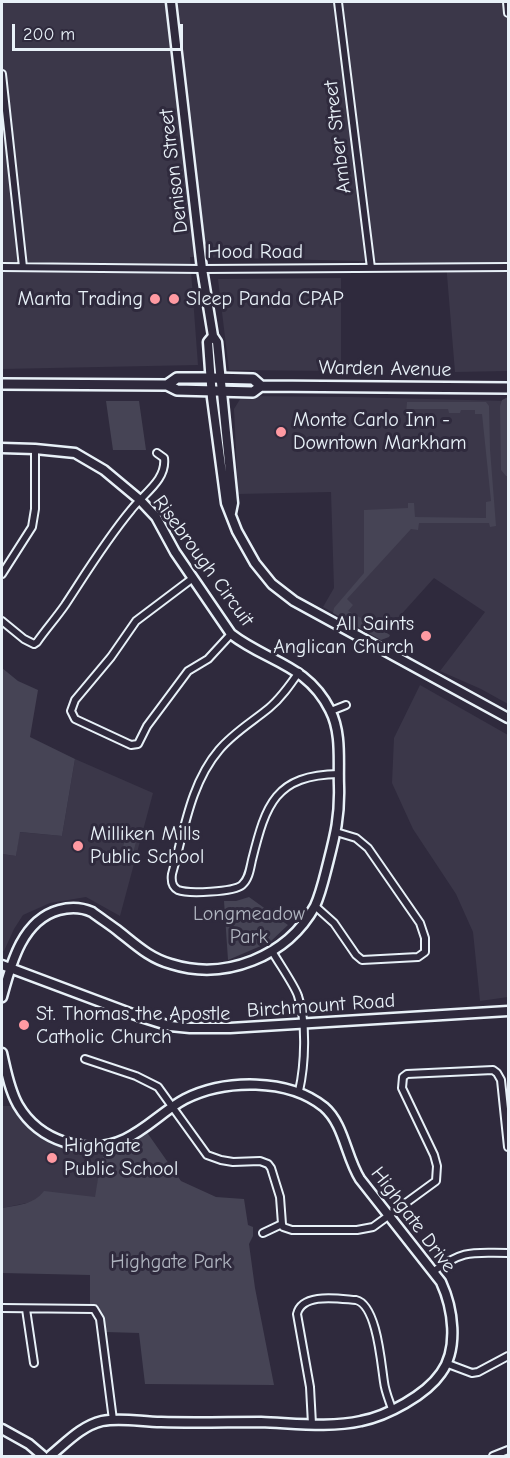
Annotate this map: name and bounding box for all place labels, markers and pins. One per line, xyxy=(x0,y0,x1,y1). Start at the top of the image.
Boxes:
place label: Manta Trading xyxy=(18,287,143,311)
place label: Sleep Panda CPAP xyxy=(186,287,344,311)
marker: Manta Trading xyxy=(148,292,162,306)
marker: Sleep Panda CPAP xyxy=(167,292,181,306)
place label: Monte Carlo Inn - Downtown Markham xyxy=(293,408,467,455)
marker: Monte Carlo Inn - Downtown Markham xyxy=(274,425,288,439)
place label: All Saints Anglican Church xyxy=(273,612,414,659)
marker: All Saints Anglican Church xyxy=(419,629,433,643)
place label: Milliken Mills Public School xyxy=(90,822,204,869)
marker: Milliken Mills Public School xyxy=(71,839,85,853)
place label: St. Thomas the Apostle Catholic Church xyxy=(36,1002,230,1049)
marker: St. Thomas the Apostle Catholic Church xyxy=(17,1018,31,1032)
place label: Highgate Public School xyxy=(64,1134,178,1181)
marker: Highgate Public School xyxy=(45,1151,59,1165)

